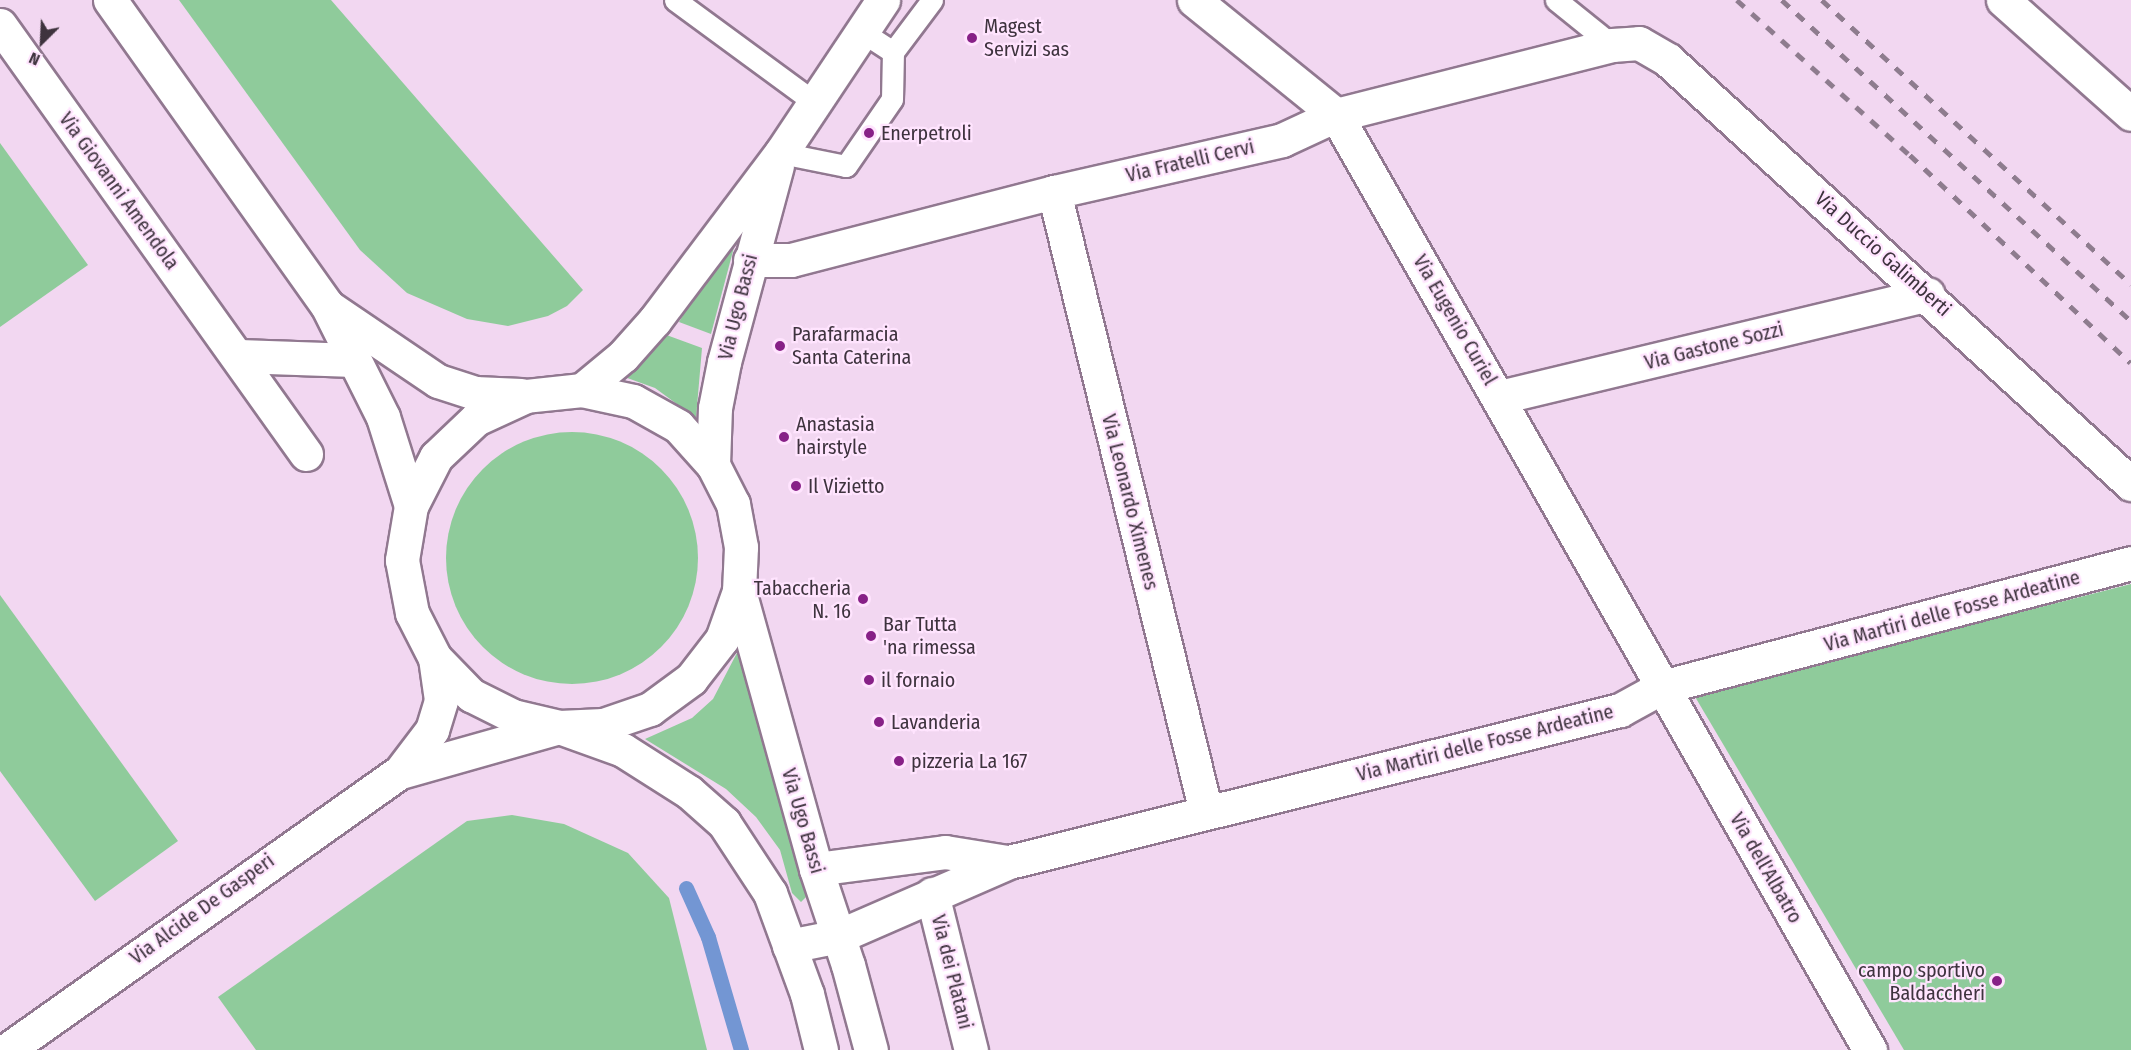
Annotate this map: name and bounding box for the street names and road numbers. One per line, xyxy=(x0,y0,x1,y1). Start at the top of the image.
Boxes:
street label: Via Giovanni Amendola xyxy=(54,108,184,274)
street label: Via Fratelli Cervi xyxy=(1124,135,1256,187)
street label: Via Duccio Galimberti xyxy=(1810,187,1956,321)
street label: Via Eugenio Curiel xyxy=(1408,251,1502,389)
street label: Via Ugo Bassi xyxy=(713,252,763,362)
street label: Via Gastone Sozzi xyxy=(1642,317,1786,375)
street label: Via Leonardo Ximenes xyxy=(1097,412,1163,592)
street label: Via Martiri delle Fosse Ardeatine xyxy=(1821,565,2083,657)
street label: Via Martiri delle Fosse Ardeatine xyxy=(1354,699,1616,787)
street label: Via Ugo Bassi xyxy=(777,766,829,876)
street label: Via dell'Albatro xyxy=(1725,808,1807,928)
street label: Via Alcide De Gasperi xyxy=(125,849,279,969)
street label: Via dei Platani xyxy=(926,912,978,1032)

